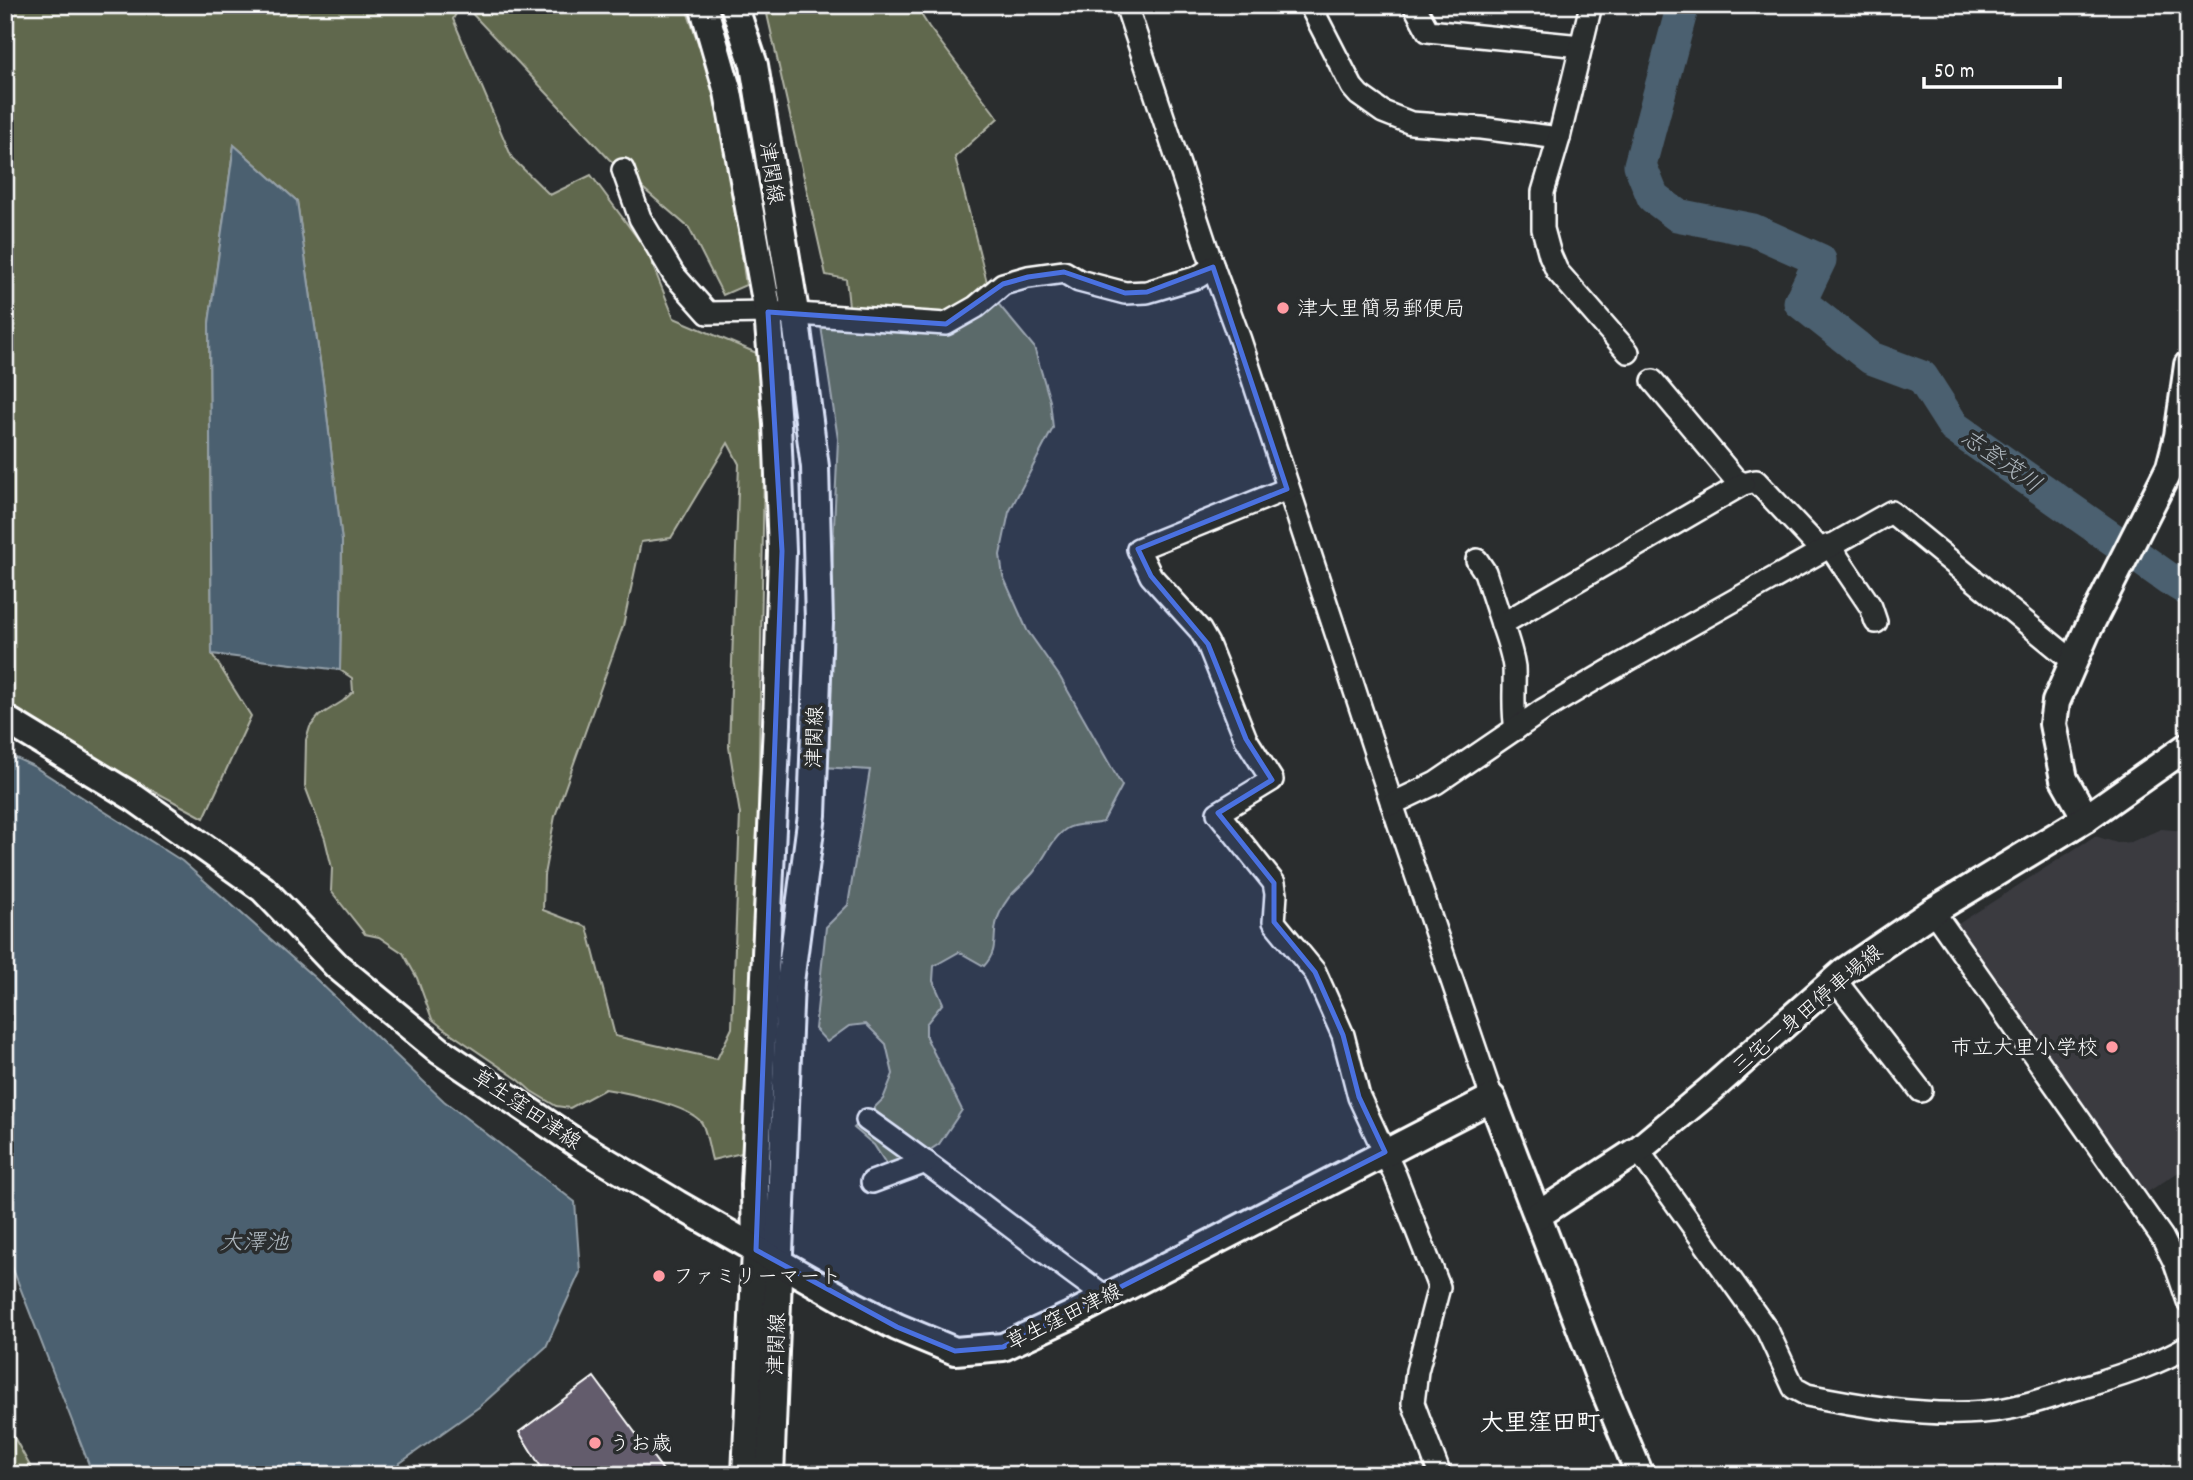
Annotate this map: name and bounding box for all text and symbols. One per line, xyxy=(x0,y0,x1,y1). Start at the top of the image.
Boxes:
scale bar xyxy=(1924,46,2060,90)
text: 50 m xyxy=(1934,58,1974,88)
street label: 津関線 xyxy=(749,140,789,207)
place label: 津大里簡易郵便局 xyxy=(1297,296,1465,326)
marker: 津大里簡易郵便局 xyxy=(1275,300,1291,316)
water label: 志登茂川 xyxy=(1953,423,2047,503)
street label: 津関線 xyxy=(801,705,833,769)
street label: 三宅一身田停車場線 xyxy=(1727,939,1891,1084)
place label: 市立大里小学校 xyxy=(1951,1035,2098,1065)
marker: 市立大里小学校 xyxy=(2104,1039,2120,1055)
street label: 草生窪田津線 xyxy=(465,1064,586,1159)
water label: 大澤池 xyxy=(220,1228,290,1261)
place label: ファミリーマート xyxy=(673,1264,841,1294)
marker: ファミリーマート xyxy=(651,1268,667,1284)
street label: 草生窪田津線 xyxy=(1002,1278,1129,1360)
street label: 津関線 xyxy=(763,1312,795,1376)
district label: 大里窪田町 xyxy=(1480,1408,1600,1442)
place label: うお歳 xyxy=(609,1431,672,1461)
marker: うお歳 xyxy=(587,1435,603,1451)

